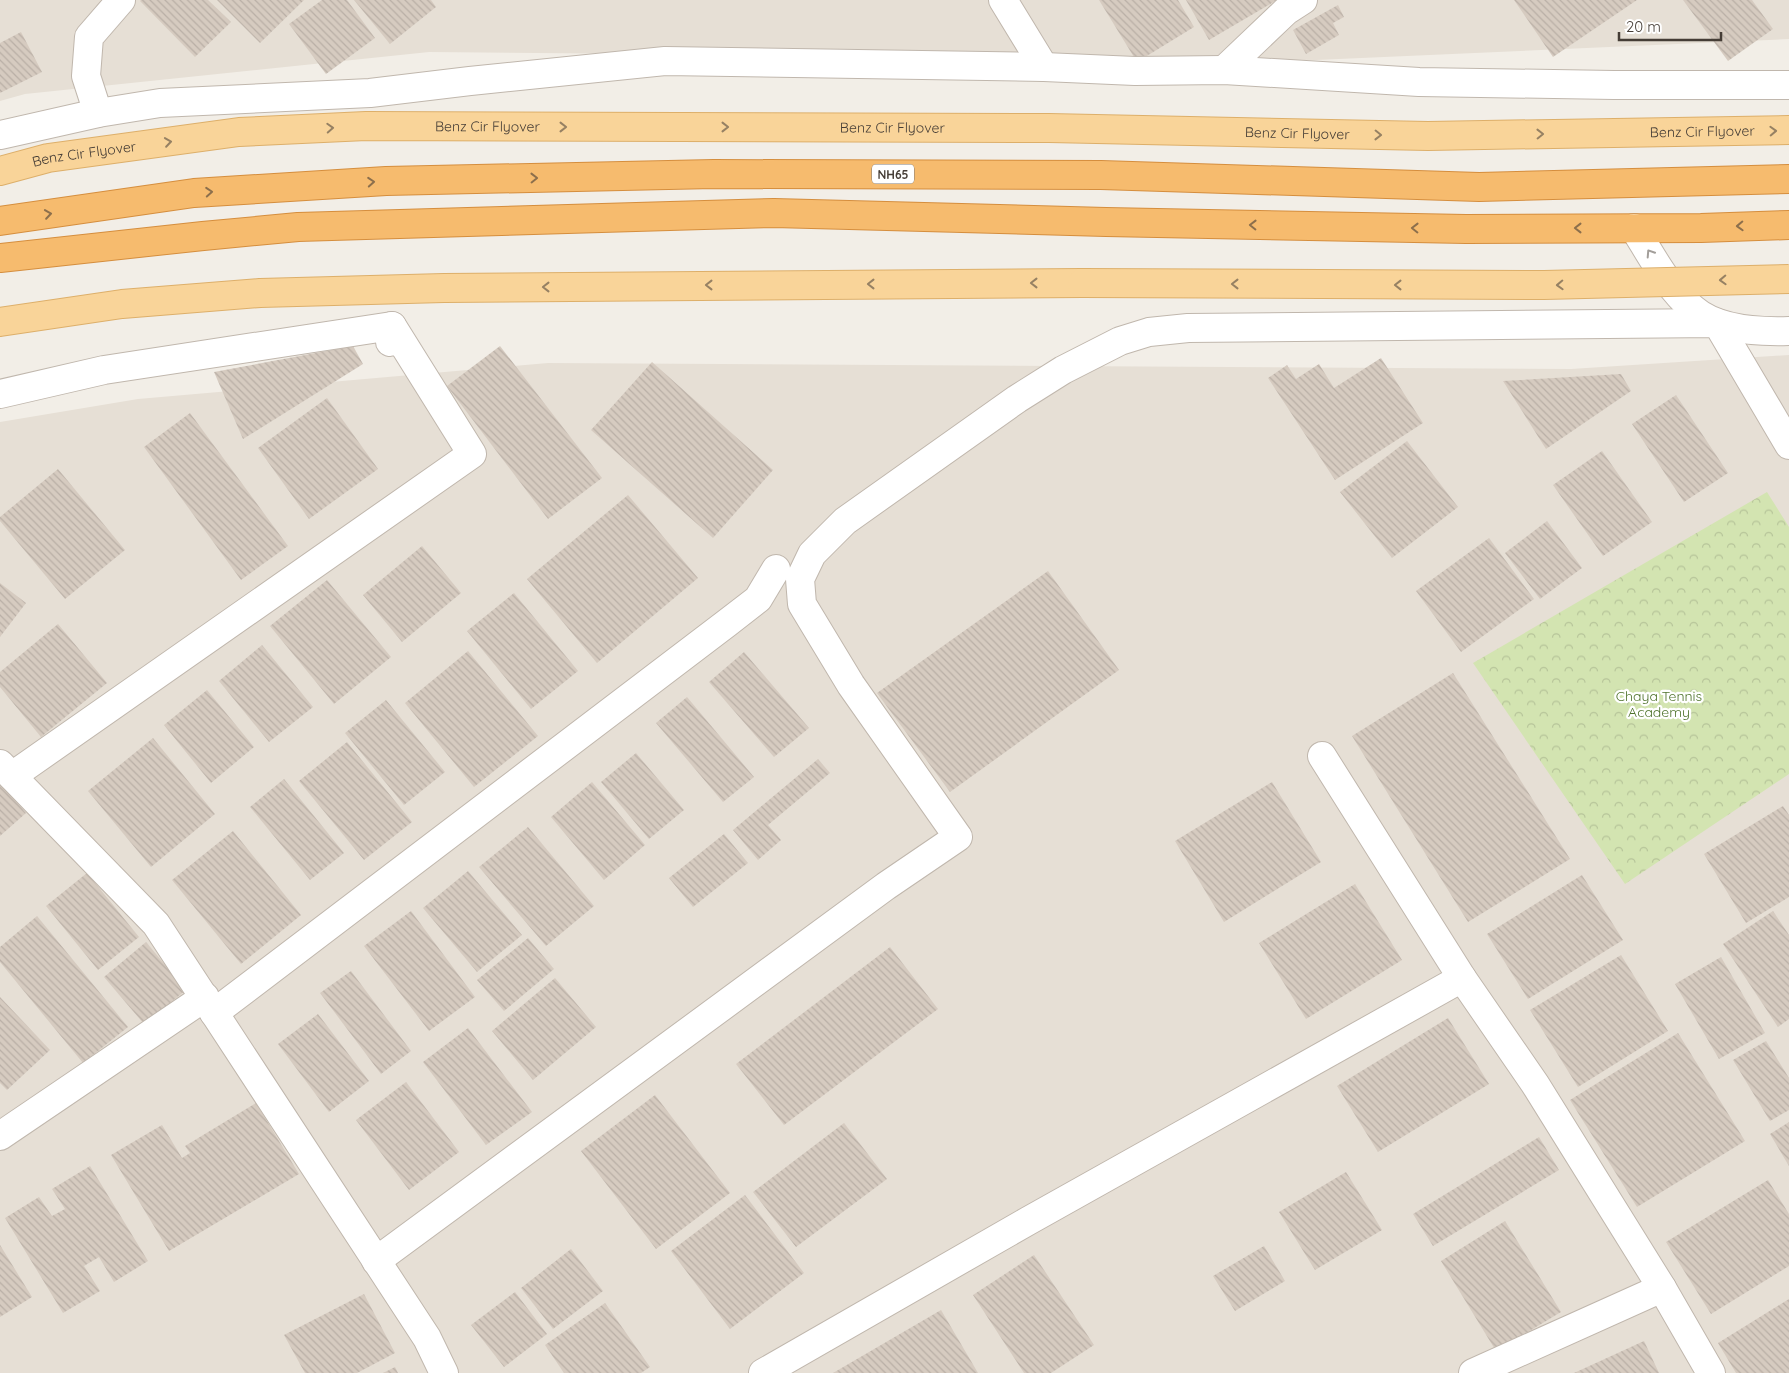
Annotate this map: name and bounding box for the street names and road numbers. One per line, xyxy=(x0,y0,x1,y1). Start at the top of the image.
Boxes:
street label: Benz Cir Flyover xyxy=(435,117,540,136)
street label: Benz Cir Flyover xyxy=(840,118,945,137)
street label: Benz Cir Flyover xyxy=(1650,122,1755,141)
street label: Benz Cir Flyover xyxy=(1245,123,1351,143)
street label: Benz Cir Flyover xyxy=(30,137,138,171)
road number: NH65 xyxy=(872,164,914,183)

